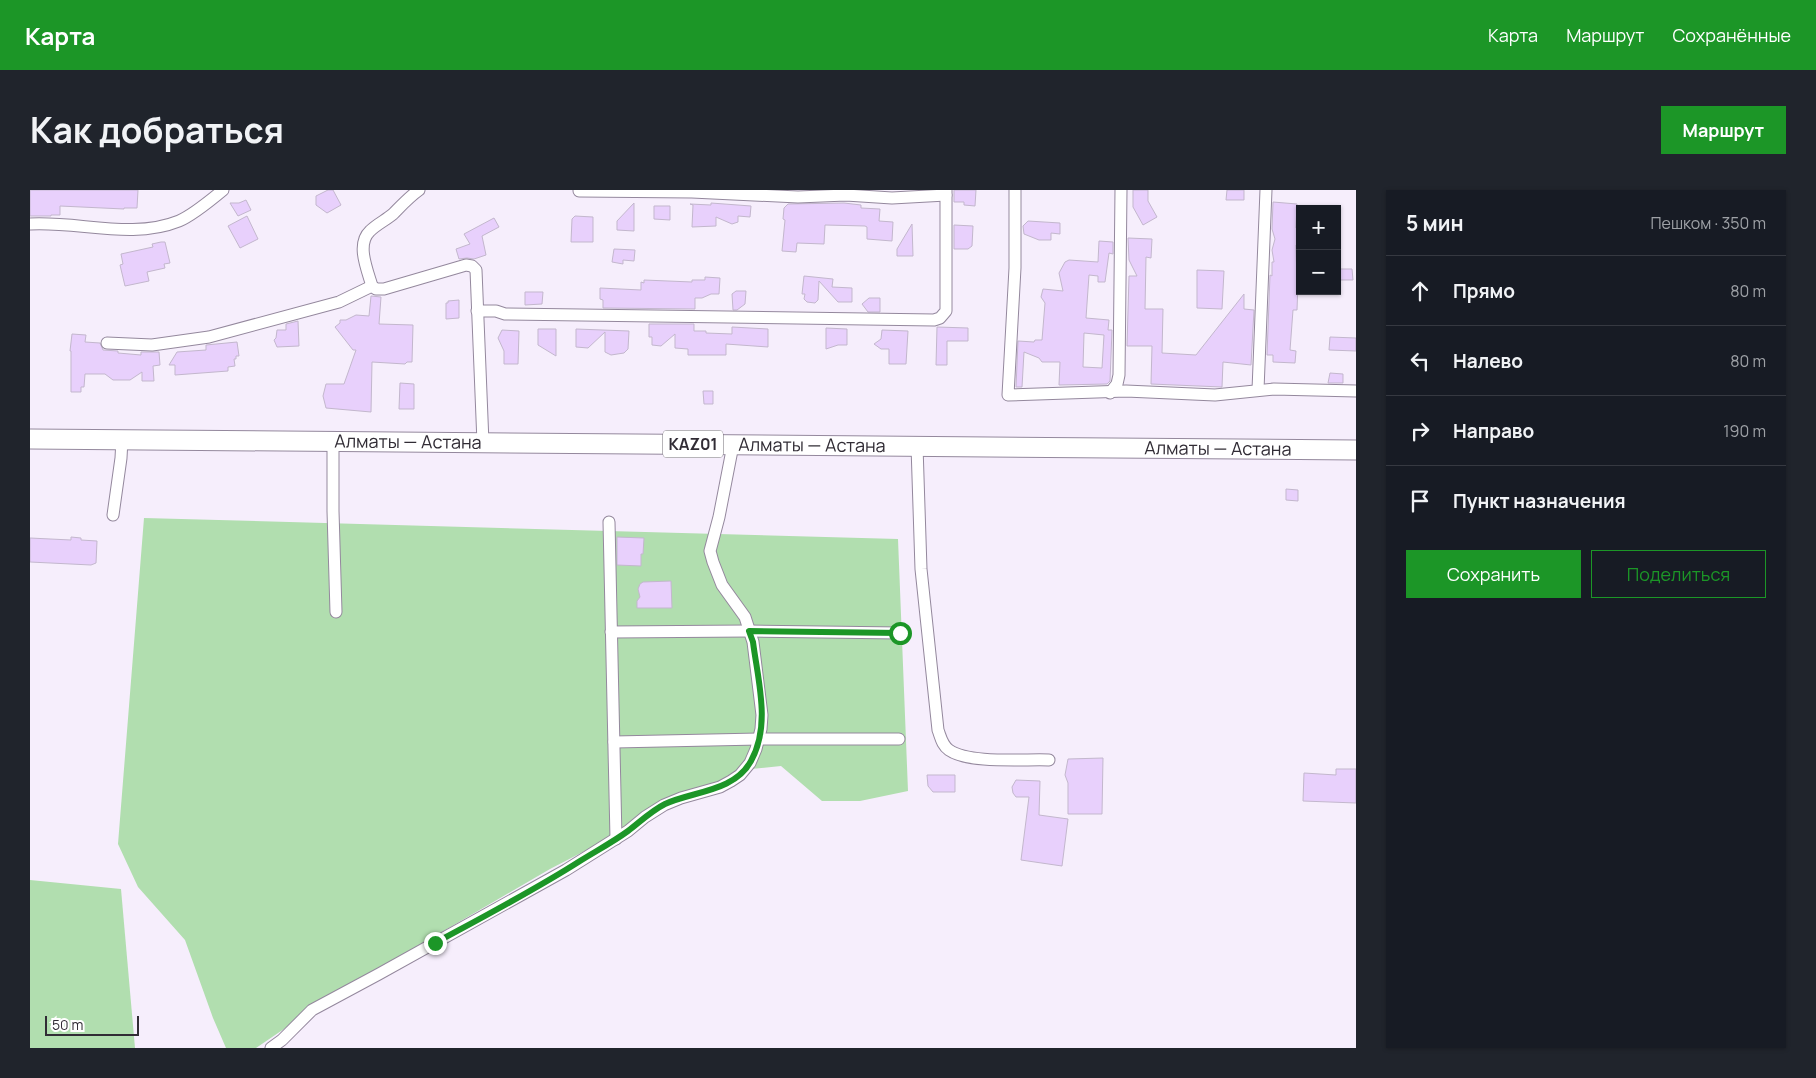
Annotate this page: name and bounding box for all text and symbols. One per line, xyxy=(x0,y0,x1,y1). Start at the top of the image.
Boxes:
text: Карта xyxy=(25,19,95,52)
text: Карта xyxy=(1488,23,1538,47)
text: Маршрут xyxy=(1566,23,1644,47)
text: Сохранённые xyxy=(1672,23,1791,47)
text: Как добраться xyxy=(30,106,284,154)
button: Маршрут xyxy=(1661,106,1786,154)
map controls xyxy=(1296,205,1341,295)
button: + xyxy=(1296,205,1341,250)
text: 5 мин xyxy=(1406,209,1464,237)
text: Пешком · 350 m xyxy=(1651,212,1766,234)
button: − xyxy=(1296,250,1341,295)
icon: ahead xyxy=(1406,277,1434,305)
text: Прямо xyxy=(1453,278,1515,304)
text: 80 m xyxy=(1730,280,1766,302)
icon: left xyxy=(1406,347,1434,375)
text: Налево xyxy=(1453,348,1523,374)
text: 80 m xyxy=(1730,350,1766,372)
icon: right xyxy=(1406,417,1434,445)
text: Направо xyxy=(1453,418,1534,444)
text: 190 m xyxy=(1723,420,1766,442)
street label: Алматы — Астана xyxy=(334,429,482,454)
road number: KАZ01 xyxy=(663,430,723,458)
street label: Алматы — Астана xyxy=(738,432,886,457)
street label: Алматы — Астана xyxy=(1144,435,1292,460)
icon: arrive xyxy=(1406,487,1434,515)
text: Пункт назначения xyxy=(1453,488,1626,514)
button: Сохранить xyxy=(1406,550,1581,598)
button: Поделиться xyxy=(1591,550,1766,598)
route start xyxy=(889,622,912,645)
route end xyxy=(424,932,447,955)
scale bar xyxy=(45,1013,139,1036)
text: 50 m xyxy=(52,1015,83,1034)

